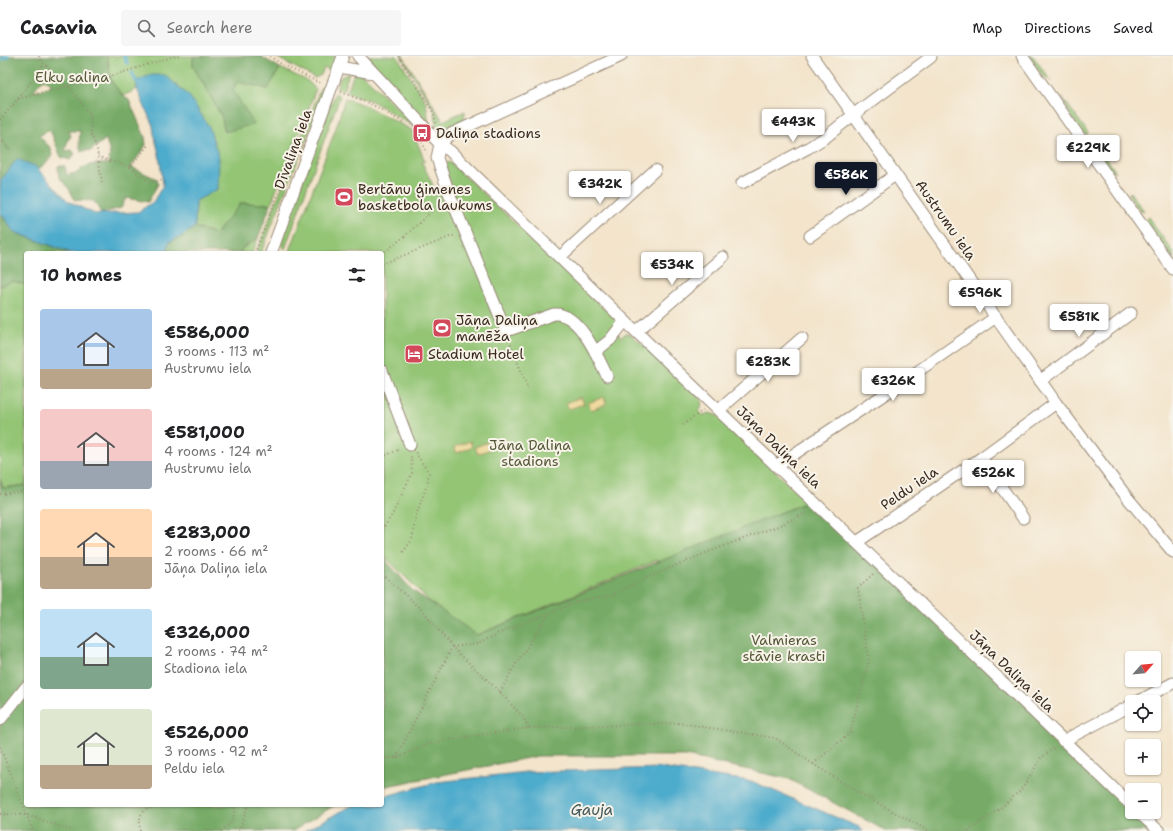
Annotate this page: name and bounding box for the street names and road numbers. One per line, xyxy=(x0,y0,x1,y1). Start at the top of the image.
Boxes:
street label: Dīvaliņa iela xyxy=(270,106,317,192)
street label: Austrumu iela xyxy=(912,176,981,264)
street label: Jāņa Daliņa iela xyxy=(732,402,825,493)
street label: Peldu iela xyxy=(877,462,941,514)
street label: Jāņa Daliņa iela xyxy=(965,626,1058,717)

